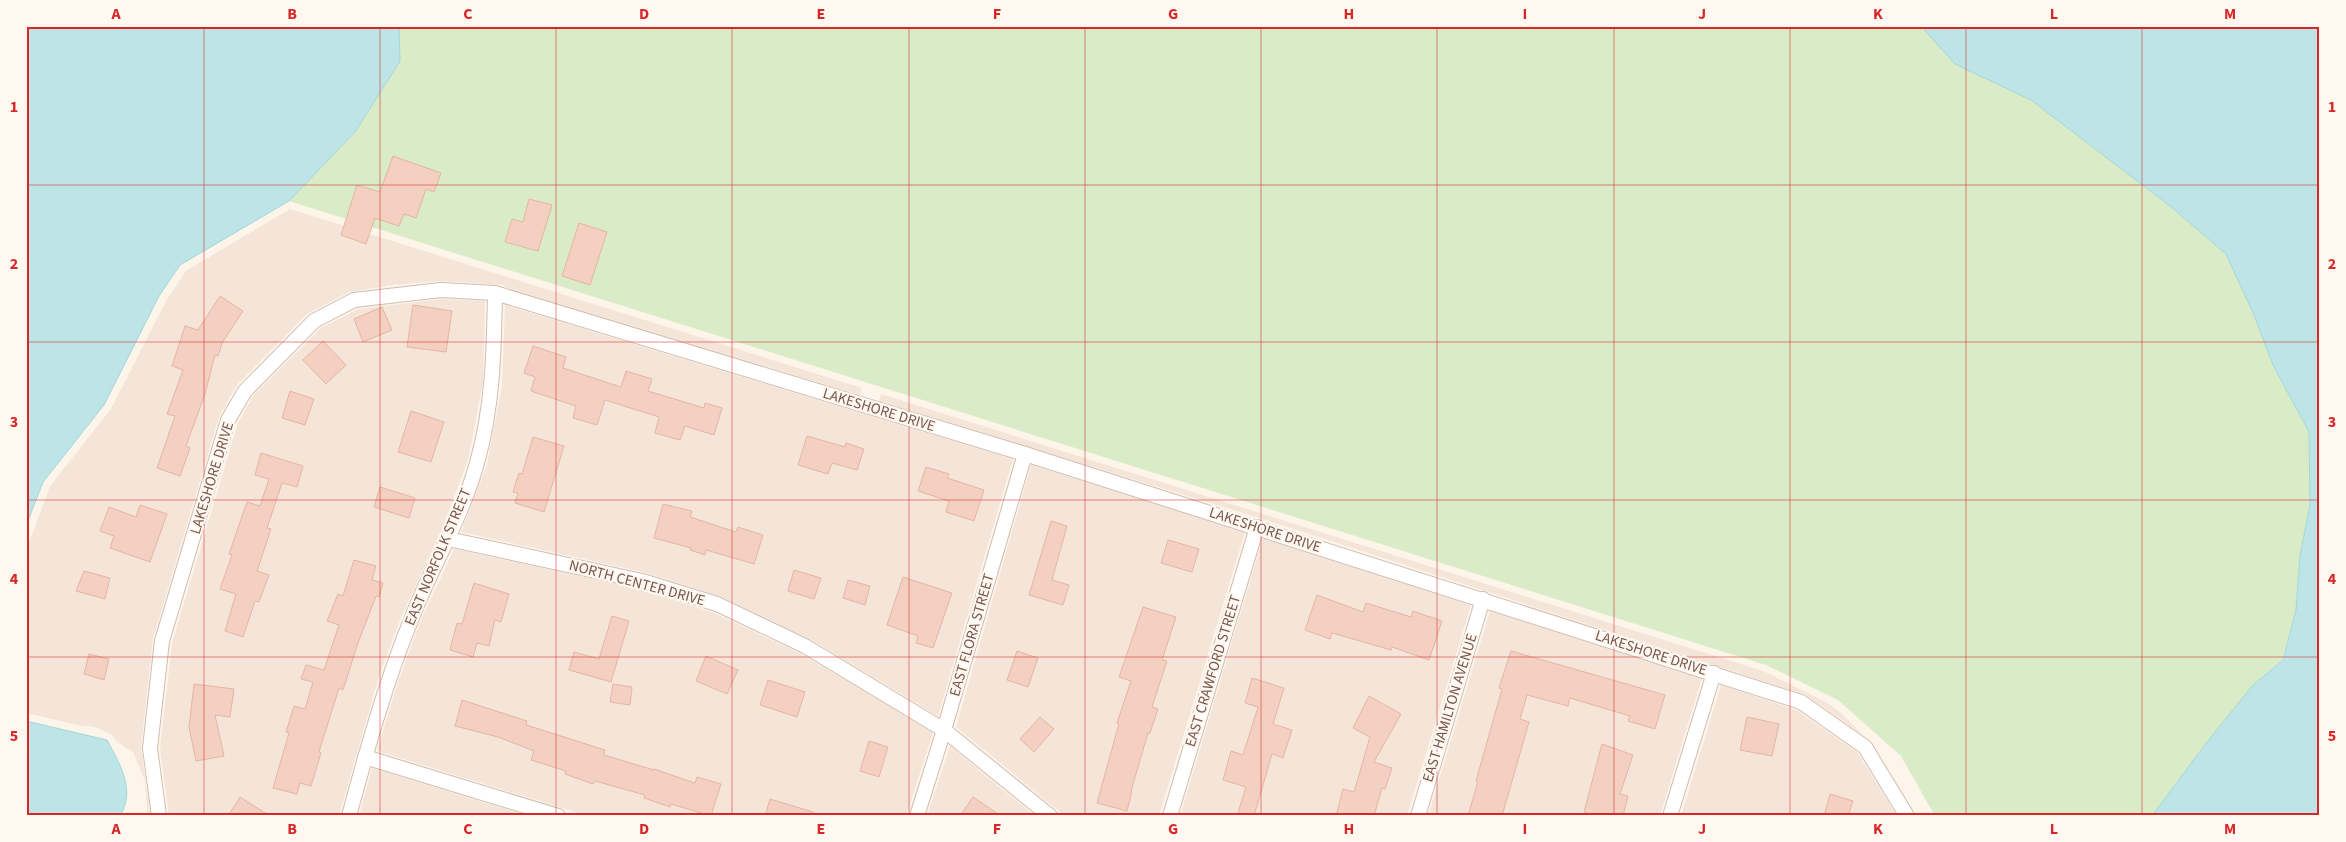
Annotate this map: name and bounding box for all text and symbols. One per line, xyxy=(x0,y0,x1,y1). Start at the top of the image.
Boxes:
text: A xyxy=(110,3,121,25)
text: B xyxy=(287,3,297,25)
text: C xyxy=(463,3,473,25)
text: D xyxy=(639,3,649,25)
text: E xyxy=(817,3,825,25)
text: F xyxy=(993,3,1001,25)
text: G xyxy=(1168,3,1178,25)
text: H xyxy=(1344,3,1354,25)
text: I xyxy=(1523,3,1527,25)
text: J xyxy=(1698,3,1706,25)
text: K xyxy=(1873,3,1883,25)
text: L xyxy=(2050,3,2058,25)
text: M xyxy=(2224,3,2236,25)
text: 1 xyxy=(10,96,18,118)
text: 1 xyxy=(2328,96,2336,118)
text: 2 xyxy=(10,253,18,275)
text: 2 xyxy=(2328,253,2336,275)
street label: LAKESHORE DRIVE xyxy=(820,383,938,437)
text: 3 xyxy=(10,411,18,433)
text: 3 xyxy=(2328,411,2336,433)
street label: LAKESHORE DRIVE xyxy=(185,419,239,537)
street label: EAST NORFOLK STREET xyxy=(400,485,476,629)
street label: LAKESHORE DRIVE xyxy=(1206,502,1324,558)
street label: NORTH CENTER DRIVE xyxy=(567,555,707,611)
text: 4 xyxy=(10,568,19,590)
text: 4 xyxy=(2328,568,2337,590)
street label: EAST FLORA STREET xyxy=(944,571,1000,699)
street label: EAST CRAWFORD STREET xyxy=(1180,592,1246,750)
street label: LAKESHORE DRIVE xyxy=(1592,625,1710,681)
street label: EAST HAMILTON AVENUE xyxy=(1417,631,1483,785)
text: 5 xyxy=(10,725,18,747)
text: 5 xyxy=(2328,725,2336,747)
text: A xyxy=(110,818,121,840)
text: B xyxy=(287,818,297,840)
text: C xyxy=(463,818,473,840)
text: D xyxy=(639,818,649,840)
text: E xyxy=(817,818,825,840)
text: F xyxy=(993,818,1001,840)
text: G xyxy=(1168,818,1178,840)
text: H xyxy=(1344,818,1354,840)
text: I xyxy=(1523,818,1527,840)
text: J xyxy=(1698,818,1706,840)
text: K xyxy=(1873,818,1883,840)
text: L xyxy=(2050,818,2058,840)
text: M xyxy=(2224,818,2236,840)

